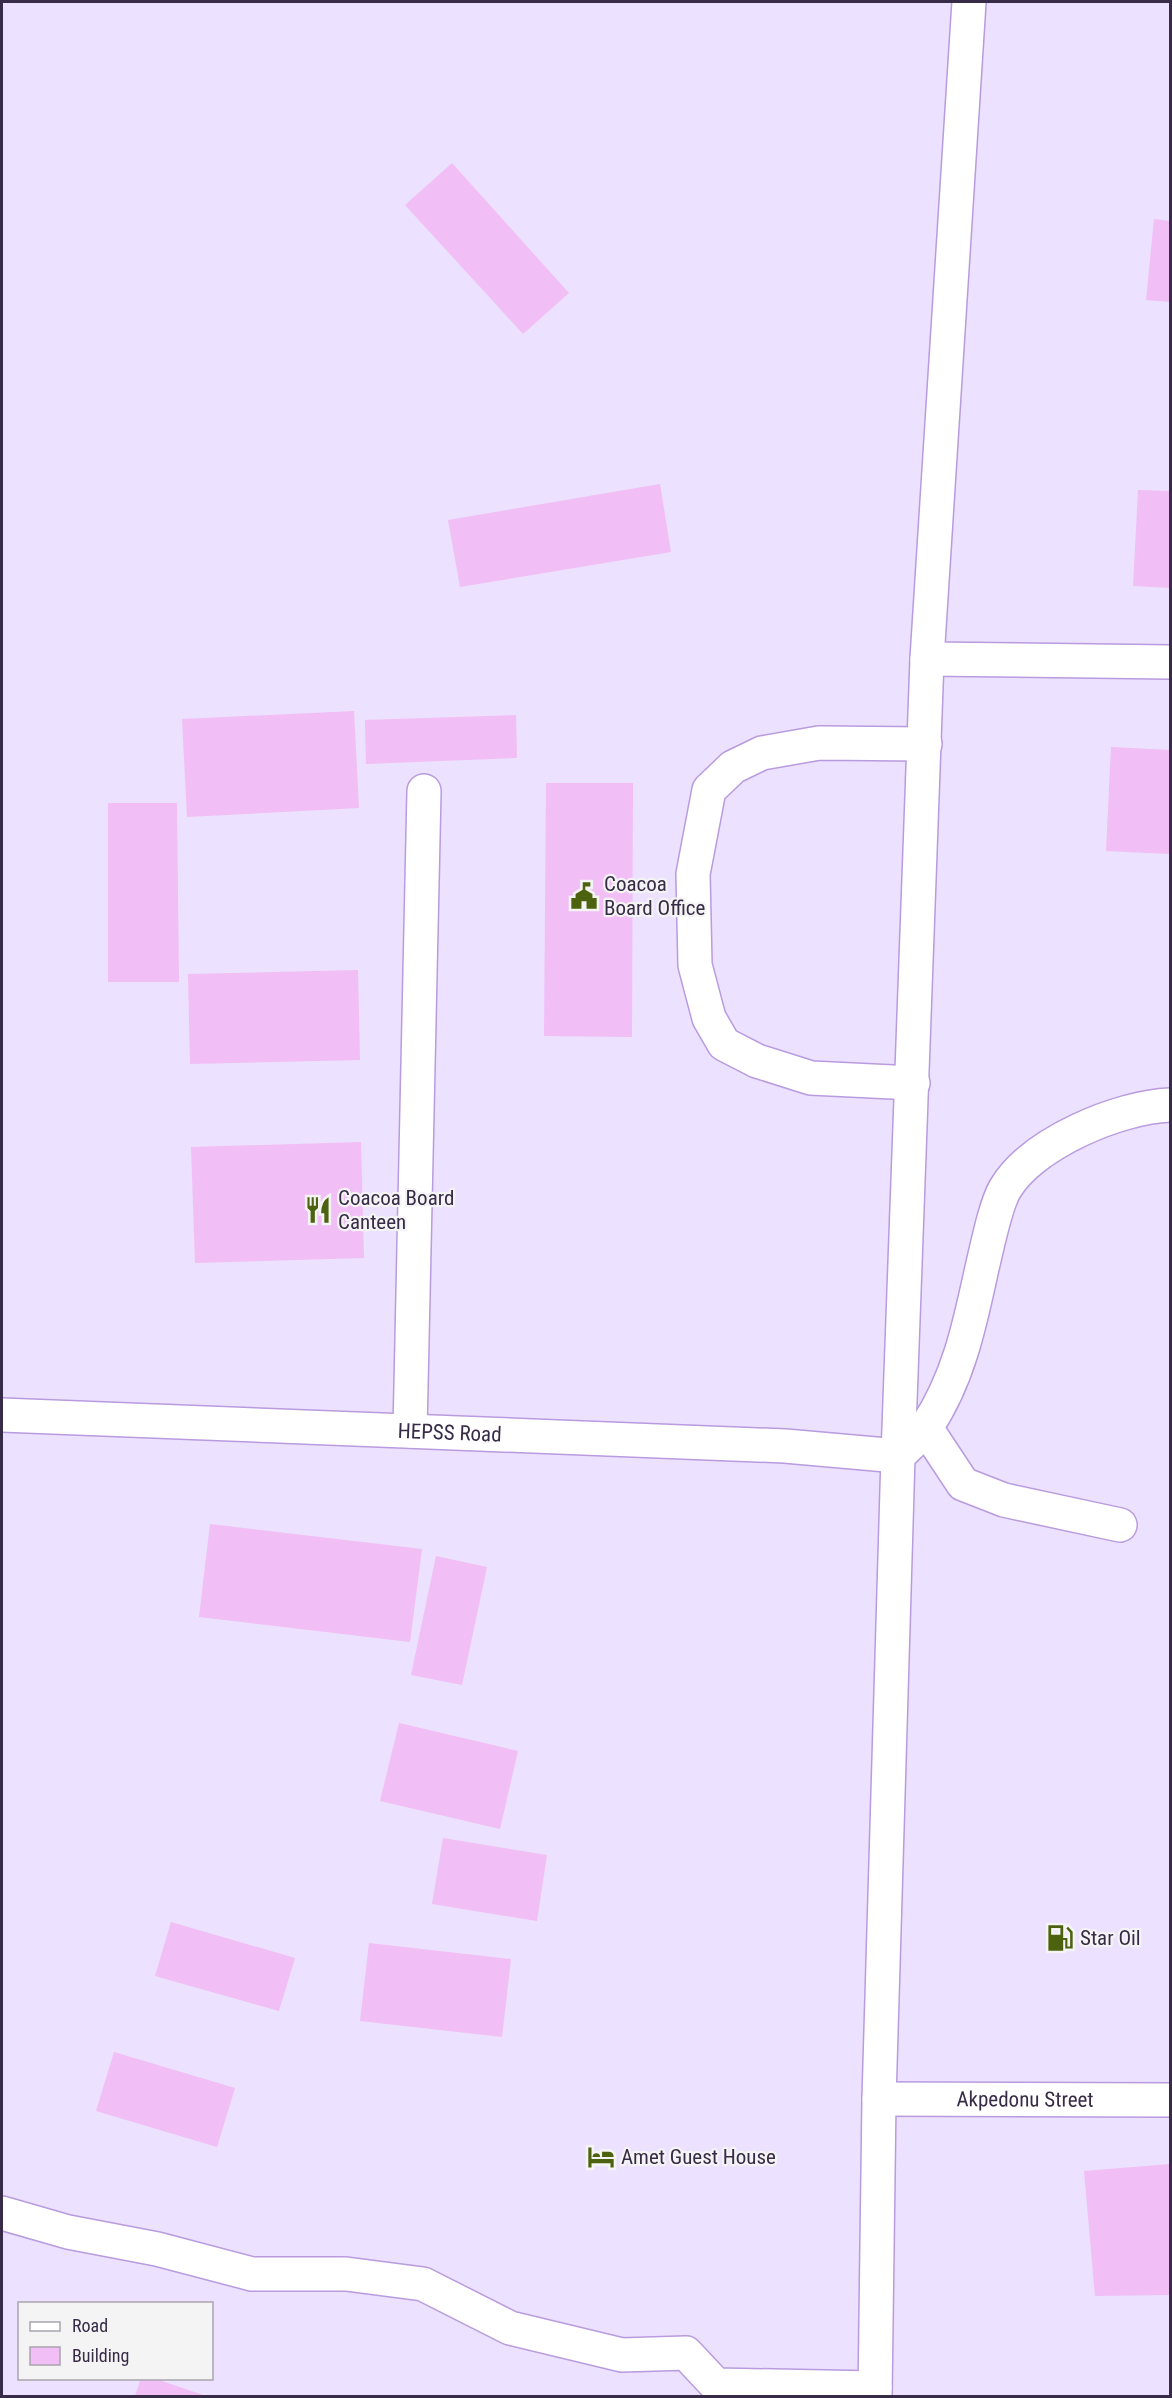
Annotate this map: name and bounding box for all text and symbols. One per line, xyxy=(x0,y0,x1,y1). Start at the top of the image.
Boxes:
place label: Coacoa Board Office xyxy=(604,872,705,920)
public building icon: Coacoa Board Office xyxy=(569,881,599,911)
place label: Coacoa Board Canteen xyxy=(338,1186,454,1234)
restaurant icon: Coacoa Board Canteen xyxy=(303,1195,333,1225)
street label: HEPSS Road xyxy=(397,1419,502,1447)
fuel station icon: Star Oil xyxy=(1045,1923,1075,1953)
place label: Star Oil xyxy=(1080,1926,1141,1950)
street label: Akpedonu Street xyxy=(956,2087,1094,2112)
hotel icon: Amet Guest House xyxy=(586,2142,616,2172)
place label: Amet Guest House xyxy=(621,2145,776,2169)
legend xyxy=(18,2302,213,2380)
text: Road xyxy=(72,2315,108,2336)
text: Building xyxy=(72,2345,129,2366)

